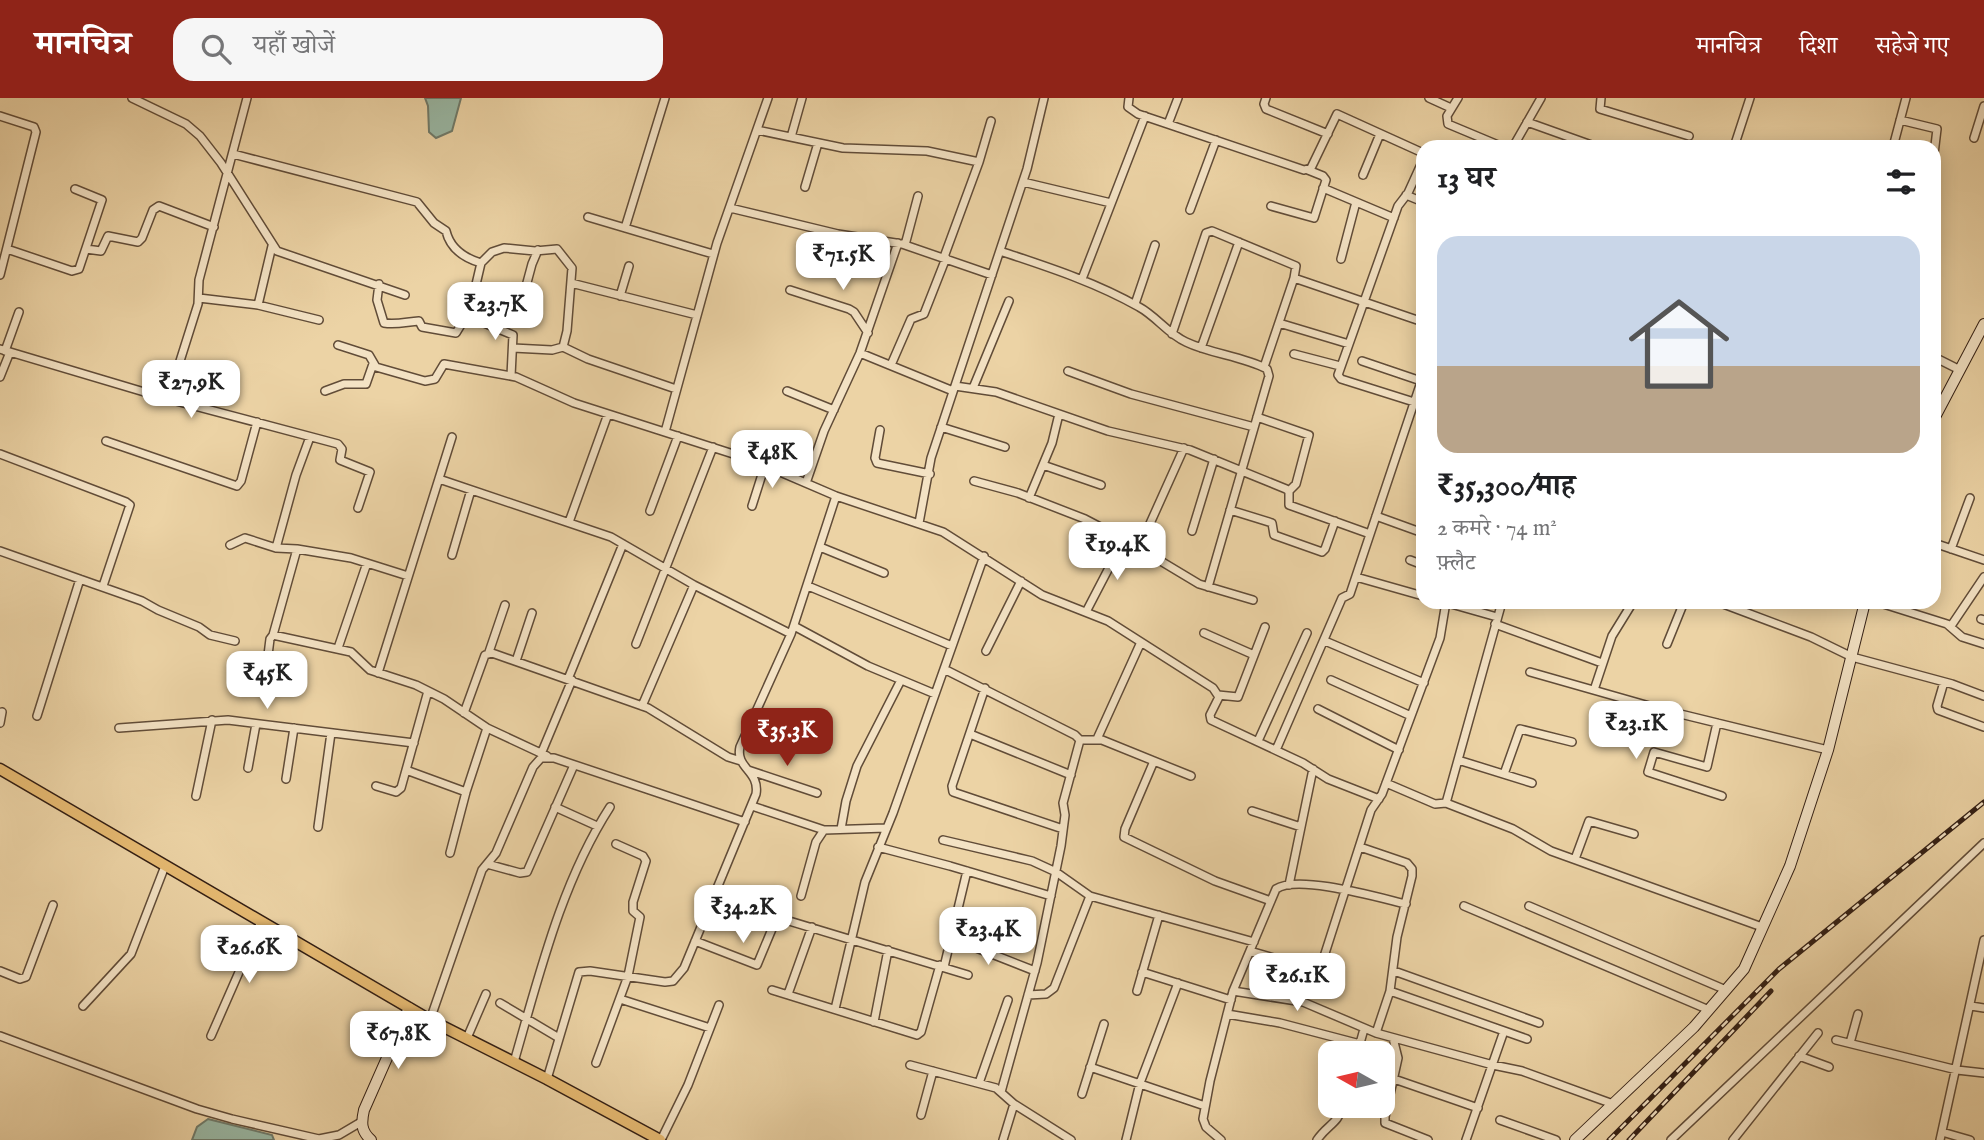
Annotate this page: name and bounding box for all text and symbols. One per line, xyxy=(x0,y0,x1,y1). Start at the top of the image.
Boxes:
search box xyxy=(173,18,663,81)
text: मानचित्र xyxy=(35,24,131,66)
text: यहाँ खोजें xyxy=(253,29,335,62)
icon: search xyxy=(197,30,235,68)
text: मानचित्र xyxy=(1696,31,1761,62)
text: दिशा xyxy=(1799,31,1838,62)
text: सहेजे गए xyxy=(1876,31,1949,62)
text: 13 घर xyxy=(1437,160,1496,198)
icon: filters xyxy=(1882,163,1920,201)
pin: ₹71.5K xyxy=(786,232,900,292)
text: ₹71.5K xyxy=(812,240,874,269)
icon: home xyxy=(1616,281,1742,407)
pin: ₹23.7K xyxy=(438,282,552,342)
text: ₹23.7K xyxy=(463,290,527,319)
pin: ₹27.9K xyxy=(134,360,248,420)
text: ₹27.9K xyxy=(158,368,224,397)
pin: ₹48K xyxy=(731,430,813,490)
text: ₹48K xyxy=(747,438,797,467)
text: ₹35,300/माह xyxy=(1437,468,1575,506)
text: 2 कमरे · 74 m² xyxy=(1437,514,1557,543)
pin: ₹19.4K xyxy=(1060,522,1174,582)
text: ₹19.4K xyxy=(1085,530,1149,559)
text: फ़्लैट xyxy=(1437,549,1475,578)
pin: ₹45K xyxy=(226,652,308,711)
text: ₹45K xyxy=(242,659,292,688)
pin: ₹23.1K xyxy=(1579,702,1693,761)
pin: ₹35.3K xyxy=(730,708,844,768)
text: ₹23.1K xyxy=(1605,709,1667,738)
text: ₹35.3K xyxy=(757,716,817,745)
pin: ₹34.2K xyxy=(686,886,800,945)
text: ₹34.2K xyxy=(710,893,776,922)
pin: ₹23.4K xyxy=(931,908,1045,967)
text: ₹23.4K xyxy=(955,915,1021,944)
pin: ₹26.6K xyxy=(192,926,306,985)
text: ₹26.6K xyxy=(217,933,281,962)
pin: ₹26.1K xyxy=(1240,954,1354,1013)
text: ₹26.1K xyxy=(1265,961,1329,990)
pin: ₹67.8K xyxy=(341,1012,455,1071)
text: ₹67.8K xyxy=(366,1019,430,1048)
north arrow xyxy=(1318,1041,1395,1118)
map controls xyxy=(1318,1041,1395,1118)

